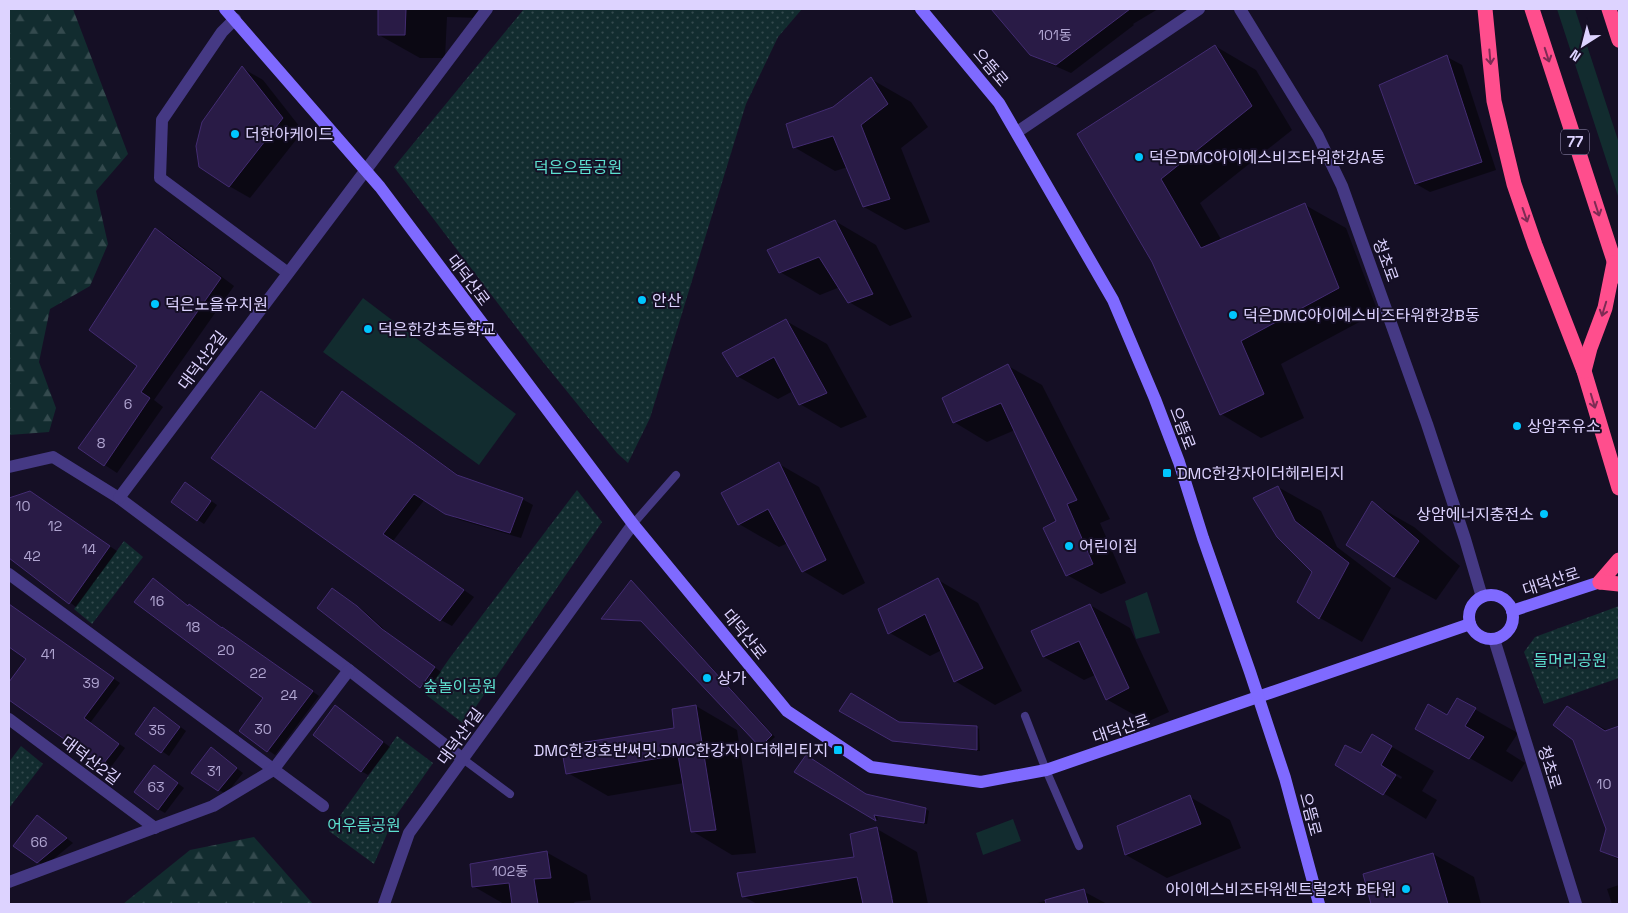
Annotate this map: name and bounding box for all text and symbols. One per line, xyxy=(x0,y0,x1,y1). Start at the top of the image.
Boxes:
north arrow xyxy=(1558,20,1608,70)
house number: 101동 xyxy=(1038,26,1072,44)
street label: 으뜸로 xyxy=(968,44,1013,91)
text: N xyxy=(1566,45,1584,66)
one-way arrow xyxy=(1542,47,1552,63)
one-way arrow xyxy=(1485,49,1495,65)
place label: 더한아케이드 xyxy=(245,124,333,145)
marker: 더한아케이드 xyxy=(229,128,241,140)
road number: 77 xyxy=(1561,130,1589,154)
place label: 덕은DMC아이에스비즈타워한강A동 xyxy=(1149,147,1385,168)
marker: 덕은DMC아이에스비즈타워한강A동 xyxy=(1133,151,1145,163)
park label: 덕은으뜸공원 xyxy=(534,157,622,178)
one-way arrow xyxy=(1593,201,1603,217)
one-way arrow xyxy=(1521,207,1530,223)
street label: 청초로 xyxy=(1368,236,1403,285)
street label: 대덕산로 xyxy=(442,250,495,310)
place label: 안산 xyxy=(652,290,682,311)
place label: 덕은노을유치원 xyxy=(165,294,268,315)
marker: 안산 xyxy=(636,294,648,306)
marker: 덕은노을유치원 xyxy=(149,298,161,310)
one-way arrow xyxy=(1599,301,1609,317)
place label: 덕은DMC아이에스비즈타워한강B동 xyxy=(1243,305,1480,326)
marker: 덕은DMC아이에스비즈타워한강B동 xyxy=(1227,309,1239,321)
place label: 덕은한강초등학교 xyxy=(378,319,496,340)
marker: 덕은한강초등학교 xyxy=(362,323,374,335)
street label: 대덕산2길 xyxy=(173,327,231,394)
one-way arrow xyxy=(1588,392,1598,408)
house number: 6 xyxy=(124,395,132,413)
street label: 으뜸로 xyxy=(1165,404,1200,453)
place label: 상암주유소 xyxy=(1527,416,1601,437)
marker: 상암주유소 xyxy=(1511,420,1523,432)
house number: 8 xyxy=(97,434,106,452)
place label: DMC한강자이더헤리티지 xyxy=(1177,463,1344,484)
marker: DMC한강자이더헤리티지 xyxy=(1161,467,1173,479)
house number: 10 xyxy=(16,497,30,515)
place label: 상암에너지충전소 xyxy=(1416,504,1534,525)
marker: 상암에너지충전소 xyxy=(1538,508,1550,520)
house number: 12 xyxy=(48,517,62,535)
place label: 어린이집 xyxy=(1079,536,1138,557)
house number: 14 xyxy=(82,540,97,558)
marker: 어린이집 xyxy=(1063,540,1075,552)
house number: 42 xyxy=(23,547,41,565)
street label: 대덕산로 xyxy=(1520,562,1583,601)
house number: 16 xyxy=(150,592,164,610)
street label: 대덕산로 xyxy=(718,605,771,664)
house number: 18 xyxy=(186,618,201,636)
house number: 20 xyxy=(217,641,235,659)
house number: 41 xyxy=(41,645,55,663)
park label: 들머리공원 xyxy=(1533,650,1607,671)
house number: 22 xyxy=(250,664,266,682)
place label: 상가 xyxy=(717,668,747,689)
marker: 상가 xyxy=(701,672,713,684)
house number: 39 xyxy=(82,674,100,692)
park label: 숲놀이공원 xyxy=(423,676,497,697)
house number: 24 xyxy=(281,686,298,704)
street label: 대덕산1길 xyxy=(433,704,488,769)
street label: 대덕산로 xyxy=(1090,709,1153,748)
house number: 30 xyxy=(254,720,272,738)
house number: 35 xyxy=(149,721,165,739)
street label: 대덕산2길 xyxy=(57,731,124,789)
place label: DMC한강호반써밋.DMC한강자이더헤리티지 xyxy=(534,740,828,761)
street label: 청초로 xyxy=(1533,743,1566,792)
marker: DMC한강호반써밋.DMC한강자이더헤리티지 xyxy=(832,744,844,756)
house number: 31 xyxy=(207,762,221,780)
house number: 10 xyxy=(1597,775,1611,793)
house number: 63 xyxy=(147,778,165,796)
street label: 으뜸로 xyxy=(1295,790,1326,838)
park label: 어우름공원 xyxy=(327,815,401,836)
house number: 66 xyxy=(30,833,48,851)
house number: 102동 xyxy=(492,862,528,880)
place label: 아이에스비즈타워센트럴2차 B타워 xyxy=(1166,879,1396,900)
marker: 아이에스비즈타워센트럴2차 B타워 xyxy=(1400,883,1412,895)

